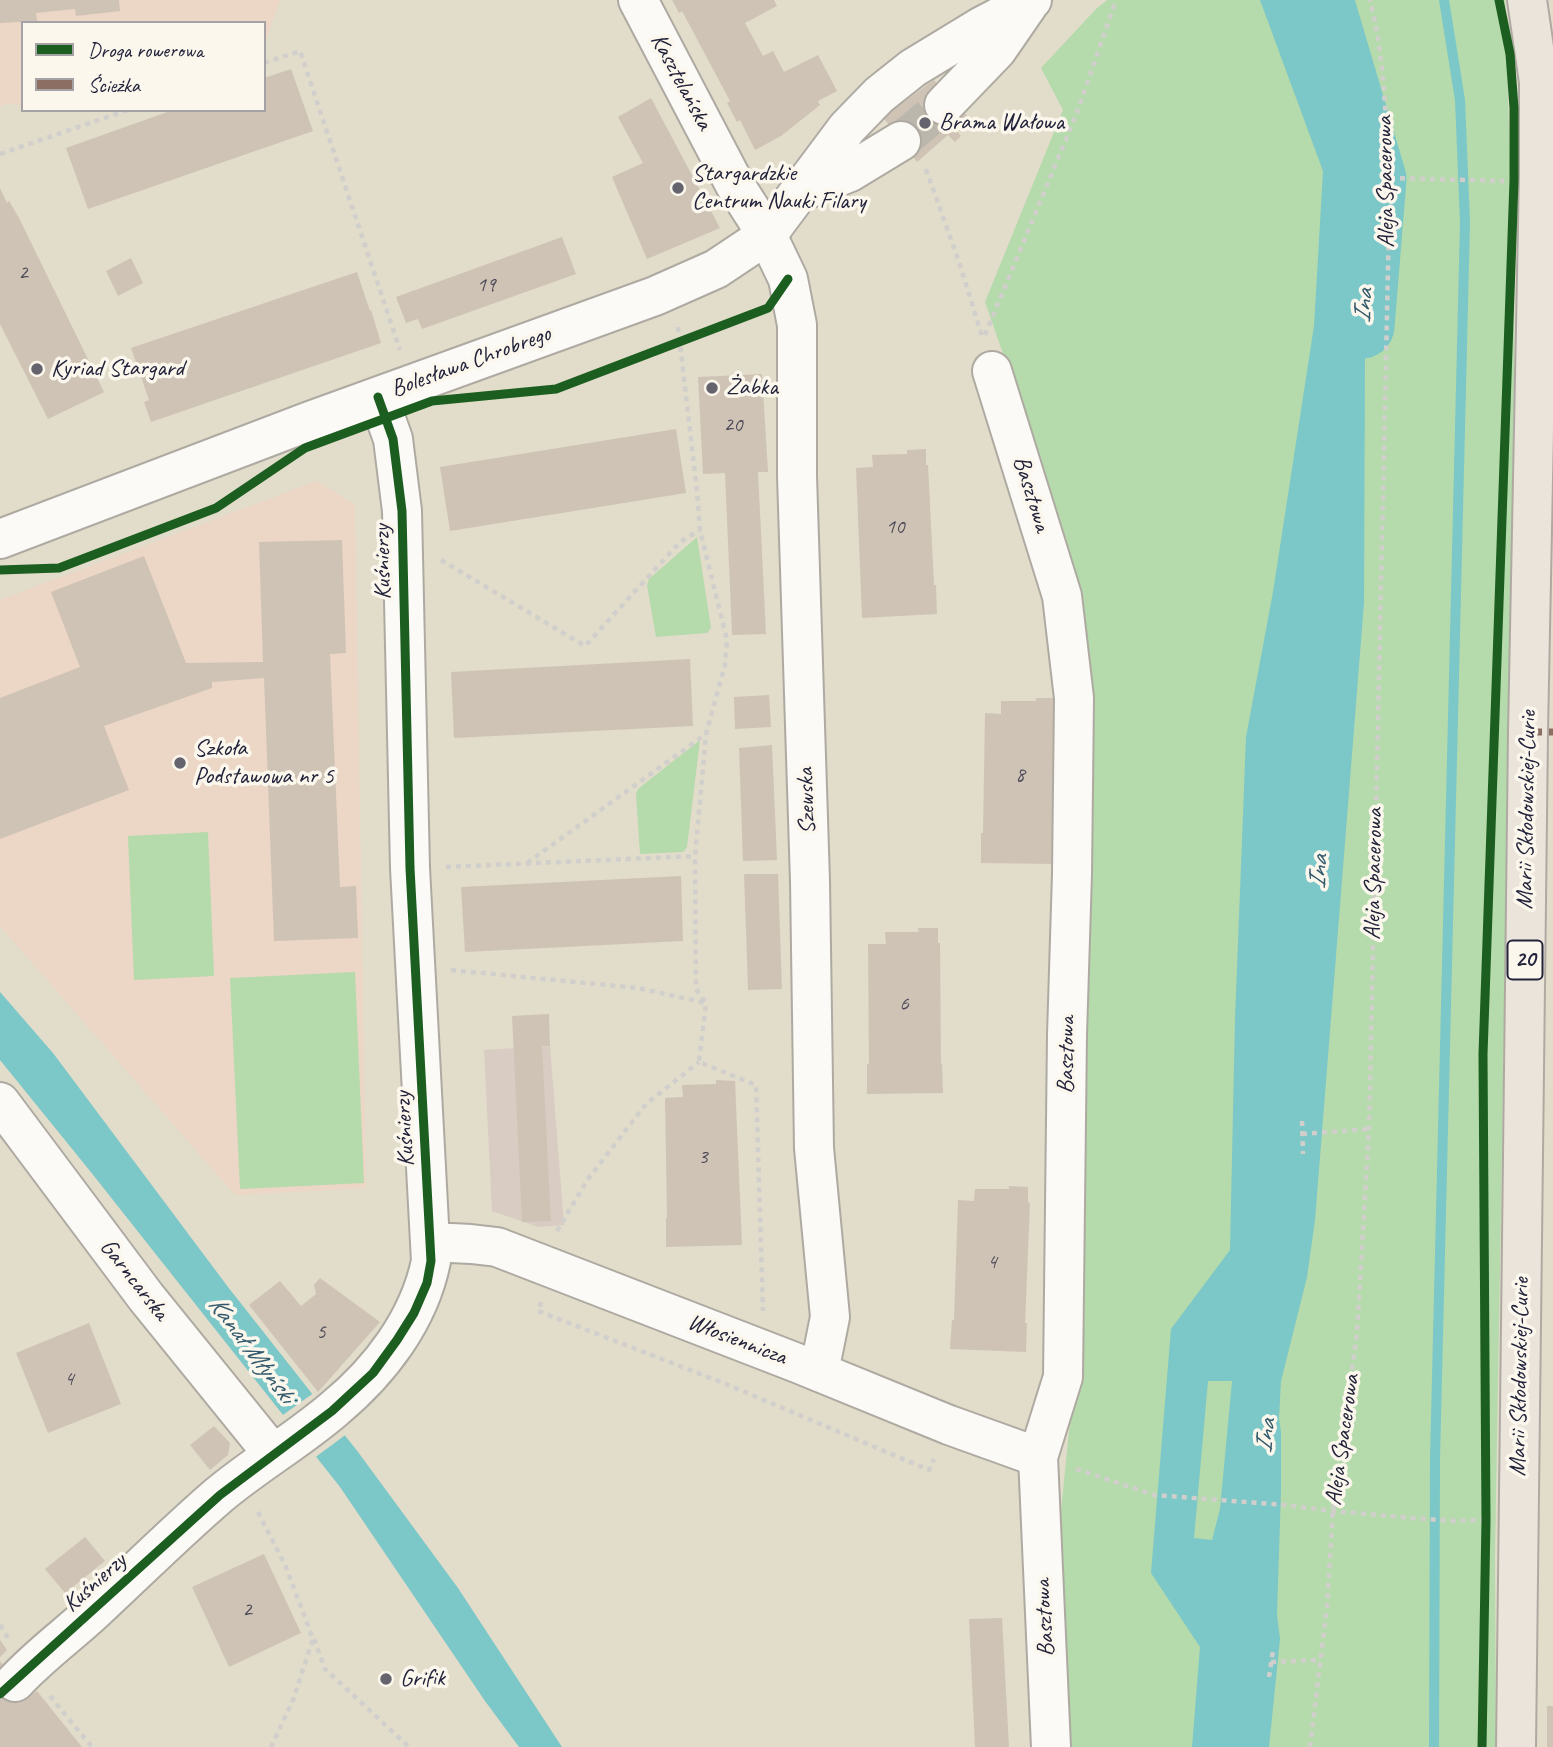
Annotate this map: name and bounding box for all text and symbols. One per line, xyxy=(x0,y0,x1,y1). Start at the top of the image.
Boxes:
legend xyxy=(21,21,266,112)
street label: Kasztelańska xyxy=(644,29,718,135)
text: Droga rowerowa xyxy=(88,37,203,63)
text: Ścieżka xyxy=(88,72,140,98)
place label: Brama Wałowa xyxy=(939,109,1064,137)
marker: Brama Wałowa xyxy=(917,115,933,131)
street label: Aleja Spacerowa xyxy=(1370,116,1402,248)
place label: Stargardzkie Centrum Nauki Filary xyxy=(692,160,866,216)
marker: Stargardzkie Centrum Nauki Filary xyxy=(670,180,686,196)
house number: 2 xyxy=(18,260,28,286)
house number: 19 xyxy=(477,272,495,298)
water label: Ina xyxy=(1347,288,1381,324)
street label: Bolesława Chrobrego xyxy=(387,320,555,404)
place label: Kyriad Stargard xyxy=(51,355,184,383)
marker: Kyriad Stargard xyxy=(29,361,45,377)
place label: Żabka xyxy=(726,374,778,402)
marker: Żabka xyxy=(704,380,720,396)
house number: 20 xyxy=(724,412,742,438)
street label: Basztowa xyxy=(1006,453,1056,535)
house number: 10 xyxy=(886,514,904,540)
street label: Kuśnierzy xyxy=(368,524,398,600)
street label: Marii Skłodowskiej-Curie xyxy=(1511,710,1543,910)
place label: Szkoła Podstawowa nr 5 xyxy=(194,735,334,791)
marker: Szkoła Podstawowa nr 5 xyxy=(172,755,188,771)
house number: 8 xyxy=(1015,762,1025,788)
street label: Szewska xyxy=(791,767,823,835)
street label: Aleja Spacerowa xyxy=(1358,808,1390,940)
water label: Ina xyxy=(1302,854,1336,890)
road number: 20 xyxy=(1508,940,1542,979)
house number: 6 xyxy=(899,991,909,1017)
street label: Basztowa xyxy=(1052,1016,1082,1094)
street label: Kuśnierzy xyxy=(389,1091,421,1167)
house number: 3 xyxy=(698,1144,708,1170)
street label: Garncarska xyxy=(93,1233,175,1327)
house number: 4 xyxy=(987,1249,997,1275)
street label: Marii Skłodowskiej-Curie xyxy=(1504,1277,1536,1477)
water label: Kanał Młyński xyxy=(201,1290,301,1410)
street label: Włosiennicza xyxy=(684,1308,790,1372)
house number: 5 xyxy=(316,1319,326,1345)
house number: 4 xyxy=(64,1366,74,1392)
street label: Aleja Spacerowa xyxy=(1320,1373,1366,1507)
water label: Ina xyxy=(1248,1417,1284,1455)
street label: Kuśnierzy xyxy=(57,1547,133,1619)
street label: Basztowa xyxy=(1029,1579,1061,1657)
house number: 2 xyxy=(242,1597,252,1623)
place label: Grifik xyxy=(400,1665,445,1693)
marker: Grifik xyxy=(378,1671,394,1687)

